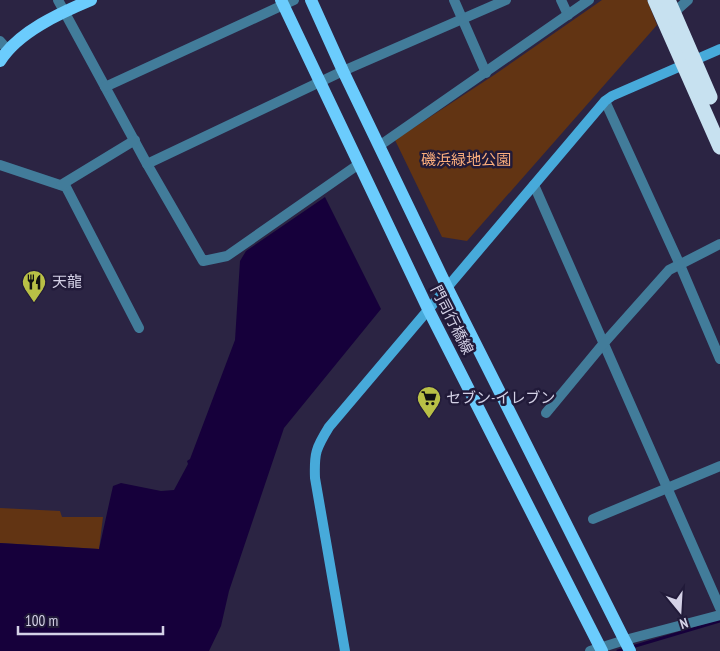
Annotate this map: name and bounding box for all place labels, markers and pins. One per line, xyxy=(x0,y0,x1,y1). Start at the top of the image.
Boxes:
restaurant icon: 天龍 xyxy=(21,269,47,303)
place label: 天龍 xyxy=(52,272,82,291)
supermarket icon: セブン-イレブン xyxy=(416,385,442,419)
place label: セブン-イレブン xyxy=(446,388,555,407)

